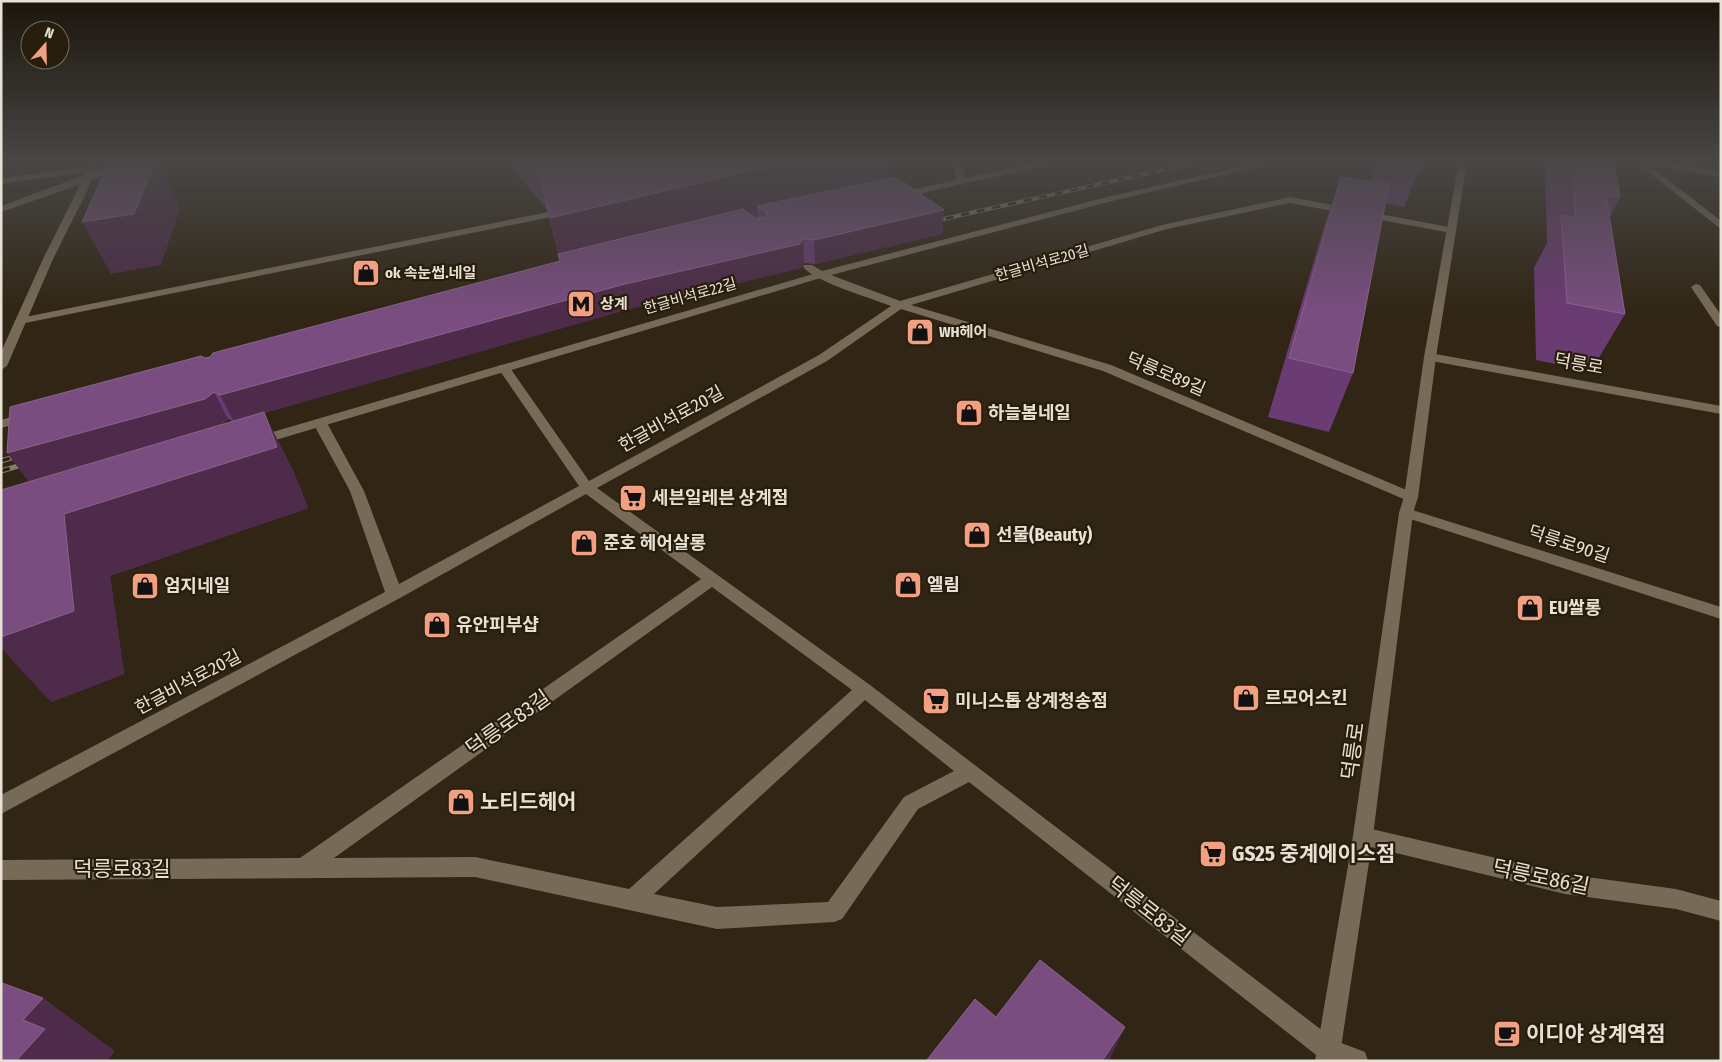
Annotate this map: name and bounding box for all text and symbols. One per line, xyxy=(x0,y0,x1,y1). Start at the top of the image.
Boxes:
north arrow xyxy=(20,20,70,70)
text: N xyxy=(42,24,56,43)
street label: 한글비석로20길 xyxy=(993,241,1091,285)
shop icon: ok 속눈썹.네일 xyxy=(351,258,381,288)
place label: ok 속눈썹.네일 xyxy=(385,264,476,282)
street label: 한글비석로22길 xyxy=(641,274,739,318)
metro station icon: 상계 xyxy=(566,289,596,319)
place label: 상계 xyxy=(600,295,628,313)
shop icon: WH헤어 xyxy=(905,317,935,347)
place label: WH헤어 xyxy=(939,323,987,341)
street label: 덕릉로89길 xyxy=(1123,348,1209,400)
street label: 덕릉로 xyxy=(1553,349,1605,379)
street label: 한글비석로20길 xyxy=(615,381,727,457)
shop icon: 하늘봄네일 xyxy=(954,398,984,428)
place label: 하늘봄네일 xyxy=(988,402,1071,424)
supermarket icon: 세븐일레븐 상계점 xyxy=(618,483,648,513)
place label: 세븐일레븐 상계점 xyxy=(652,487,788,509)
shop icon: 선물(Beauty) xyxy=(962,520,992,550)
street label: 덕릉로90길 xyxy=(1525,521,1613,567)
place label: 선물(Beauty) xyxy=(996,524,1093,546)
shop icon: 준호 헤어살롱 xyxy=(569,528,599,558)
place label: 준호 헤어살롱 xyxy=(603,532,706,554)
shop icon: 엘림 xyxy=(893,570,923,600)
shop icon: 엄지네일 xyxy=(130,571,160,601)
place label: 엘림 xyxy=(927,574,960,596)
place label: 엄지네일 xyxy=(164,575,230,597)
shop icon: EU쌀롱 xyxy=(1515,593,1545,623)
place label: EU쌀롱 xyxy=(1549,597,1601,619)
shop icon: 유안피부샵 xyxy=(422,610,452,640)
place label: 유안피부샵 xyxy=(456,614,539,636)
street label: 한글비석로20길 xyxy=(131,645,245,719)
shop icon: 르모어스킨 xyxy=(1231,683,1261,713)
street label: 덕릉로83길 xyxy=(461,684,555,762)
supermarket icon: 미니스톱 상계청송점 xyxy=(921,686,951,716)
place label: 르모어스킨 xyxy=(1265,687,1348,709)
place label: 미니스톱 상계청송점 xyxy=(955,690,1108,712)
street label: 덕릉로 xyxy=(1336,720,1370,782)
shop icon: 노티드헤어 xyxy=(446,787,476,817)
place label: 노티드헤어 xyxy=(480,789,577,815)
supermarket icon: GS25 중계에이스점 xyxy=(1198,839,1228,869)
place label: GS25 중계에이스점 xyxy=(1232,841,1395,867)
street label: 덕릉로86길 xyxy=(1490,854,1592,900)
street label: 덕릉로83길 xyxy=(73,856,171,882)
street label: 덕릉로83길 xyxy=(1103,871,1195,951)
cafe icon: 이디야 상계역점 xyxy=(1492,1019,1522,1049)
place label: 이디야 상계역점 xyxy=(1526,1021,1666,1047)

